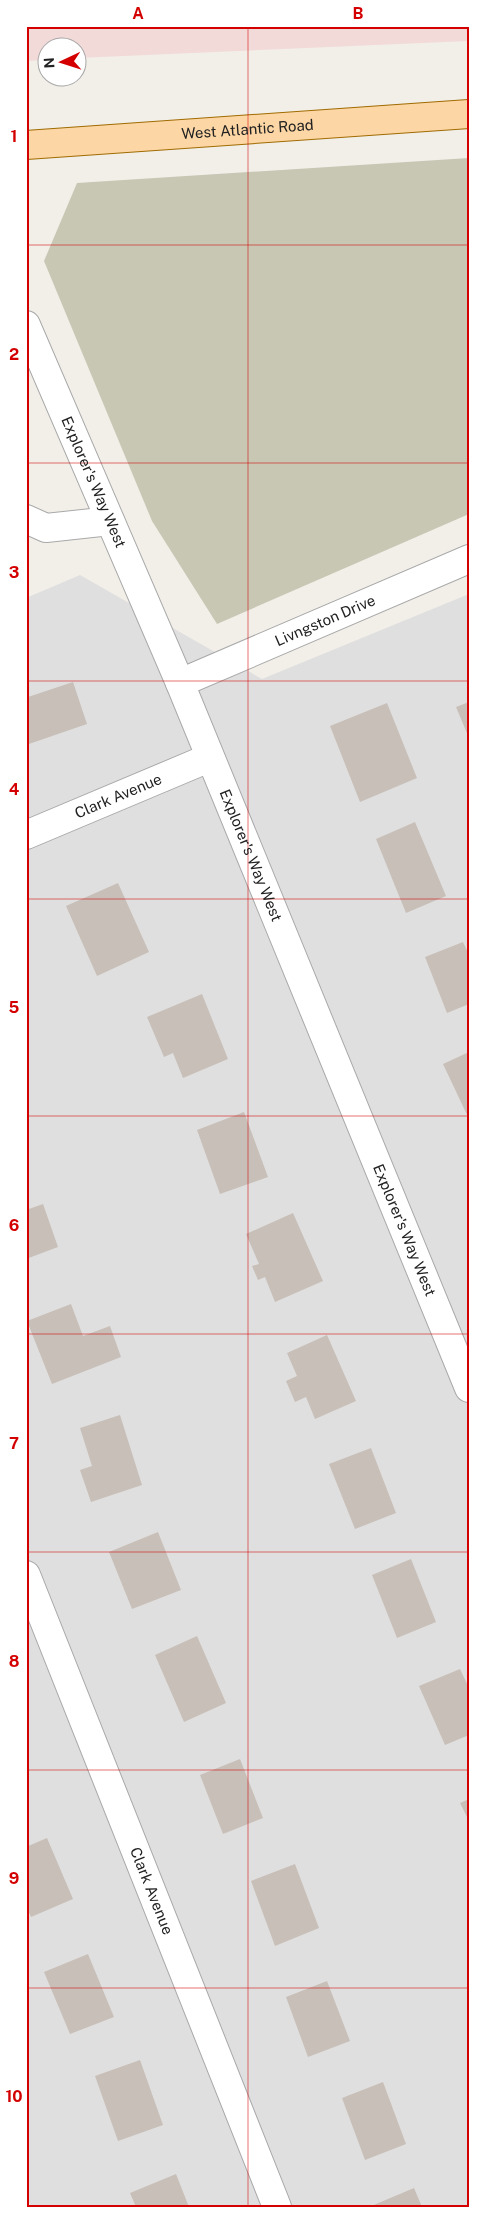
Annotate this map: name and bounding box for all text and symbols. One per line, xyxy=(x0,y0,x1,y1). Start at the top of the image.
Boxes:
text: A xyxy=(132,4,144,23)
text: B xyxy=(353,4,364,23)
north arrow xyxy=(38,38,88,88)
text: N xyxy=(41,57,57,69)
street label: West Atlantic Road xyxy=(181,116,314,142)
text: 1 xyxy=(11,127,17,146)
text: 2 xyxy=(9,345,19,364)
street label: Explorer's Way West xyxy=(58,414,130,550)
text: 3 xyxy=(9,563,19,582)
street label: Livngston Drive xyxy=(272,591,378,649)
street label: Clark Avenue xyxy=(72,770,164,822)
text: 4 xyxy=(9,780,20,799)
street label: Explorer's Way West xyxy=(216,787,286,924)
text: 5 xyxy=(9,998,20,1017)
street label: Explorer's Way West xyxy=(370,1161,439,1299)
text: 6 xyxy=(9,1216,19,1235)
text: 7 xyxy=(9,1434,19,1453)
text: 8 xyxy=(9,1652,20,1671)
street label: Clark Avenue xyxy=(127,1845,177,1937)
text: 9 xyxy=(9,1869,19,1888)
text: 10 xyxy=(5,2087,23,2106)

